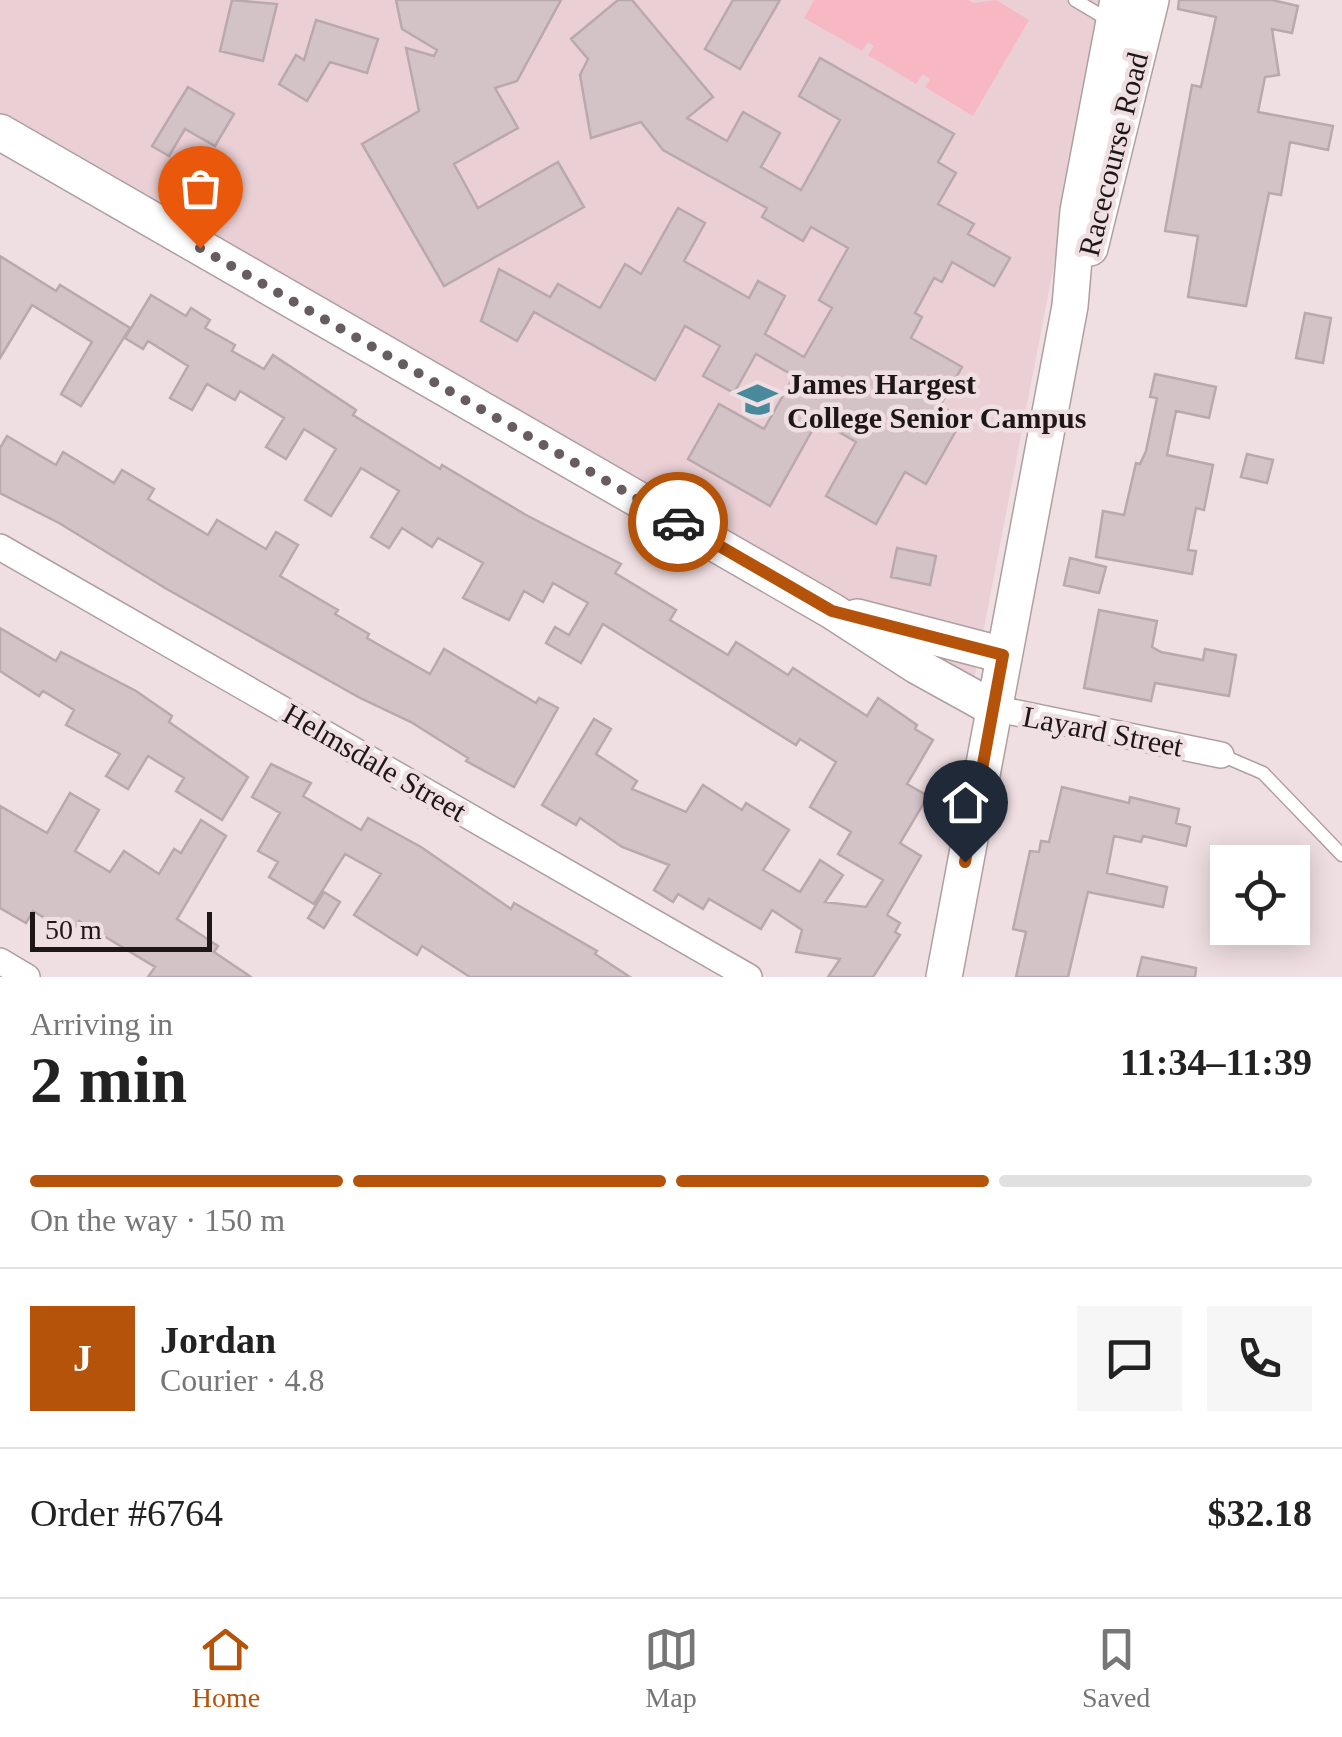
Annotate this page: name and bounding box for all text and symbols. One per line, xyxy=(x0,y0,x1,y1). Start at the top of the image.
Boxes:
street label: Racecourse Road xyxy=(1072,49,1154,259)
pin xyxy=(158,146,243,249)
icon: bag xyxy=(173,161,228,216)
place label: James Hargest College Senior Campus xyxy=(787,367,1086,434)
school or university icon: James Hargest College Senior Campus xyxy=(736,379,778,421)
courier xyxy=(628,472,728,572)
icon: car xyxy=(651,495,706,550)
street label: Helmsdale Street xyxy=(278,696,473,828)
street label: Layard Street xyxy=(1020,699,1187,763)
pin xyxy=(923,760,1008,863)
icon: home xyxy=(938,775,993,830)
map controls xyxy=(1210,845,1310,945)
button: locate xyxy=(1210,845,1310,945)
scale bar xyxy=(30,907,212,951)
text: 50 m xyxy=(45,914,102,945)
text: Arriving in xyxy=(30,1006,173,1042)
text: 11:34–11:39 xyxy=(1120,1041,1312,1083)
text: 2 min xyxy=(30,1044,187,1116)
text: On the way · 150 m xyxy=(30,1202,285,1238)
button: chat xyxy=(1077,1306,1182,1411)
button: phone xyxy=(1207,1306,1312,1411)
text: Jordan xyxy=(160,1319,276,1361)
text: J xyxy=(73,1337,92,1379)
text: Courier · 4.8 xyxy=(160,1362,324,1398)
text: Order #6764 xyxy=(30,1492,223,1534)
text: $32.18 xyxy=(1208,1492,1312,1534)
tab: Home xyxy=(192,1622,260,1714)
tab: Map xyxy=(644,1622,699,1714)
tab: Saved xyxy=(1082,1622,1150,1714)

